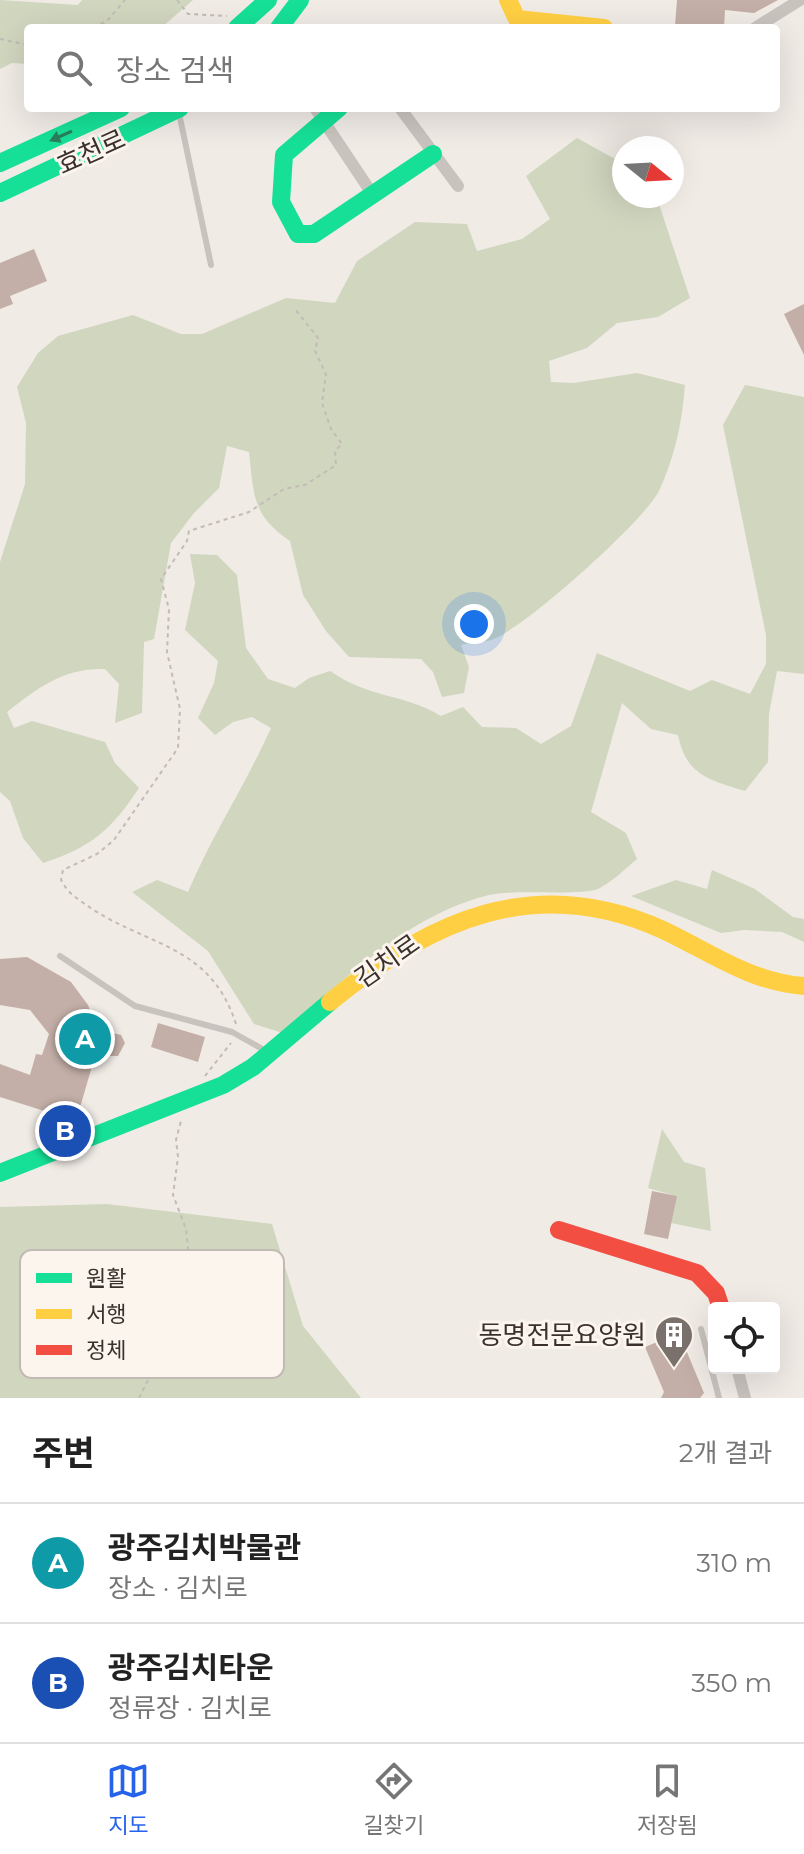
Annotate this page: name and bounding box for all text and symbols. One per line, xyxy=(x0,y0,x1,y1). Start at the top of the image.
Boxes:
search box xyxy=(24,24,780,112)
icon: search xyxy=(52,46,96,90)
text: 장소 검색 xyxy=(116,52,234,89)
street label: 효천로 xyxy=(52,123,130,181)
one-way arrow xyxy=(49,129,72,142)
north arrow xyxy=(612,136,684,208)
your location xyxy=(454,604,494,644)
street label: 김치로 xyxy=(348,927,426,995)
pin: A xyxy=(59,1009,111,1069)
pin: B xyxy=(39,1101,91,1161)
legend xyxy=(20,1250,284,1378)
text: 원활 xyxy=(86,1265,126,1292)
text: 서행 xyxy=(86,1301,126,1328)
map controls xyxy=(708,1302,780,1374)
button: locate xyxy=(708,1302,780,1374)
building icon: 동명전문요양원 xyxy=(653,1314,695,1369)
place label: 동명전문요양원 xyxy=(479,1319,646,1351)
text: 정체 xyxy=(86,1337,126,1364)
text: 주변 xyxy=(32,1432,95,1474)
text: 2개 결과 xyxy=(679,1437,772,1469)
text: 광주김치박물관 xyxy=(108,1529,301,1566)
text: A xyxy=(48,1547,68,1579)
text: 310 m xyxy=(696,1547,772,1579)
text: 장소 · 김치로 xyxy=(108,1572,248,1604)
text: 광주김치타운 xyxy=(108,1649,274,1686)
text: B xyxy=(48,1667,68,1699)
text: 350 m xyxy=(691,1667,772,1699)
text: 정류장 · 김치로 xyxy=(108,1692,272,1724)
tab: 지도 xyxy=(106,1759,150,1839)
tab: 길찾기 xyxy=(363,1759,424,1839)
tab: 저장됨 xyxy=(637,1759,698,1839)

